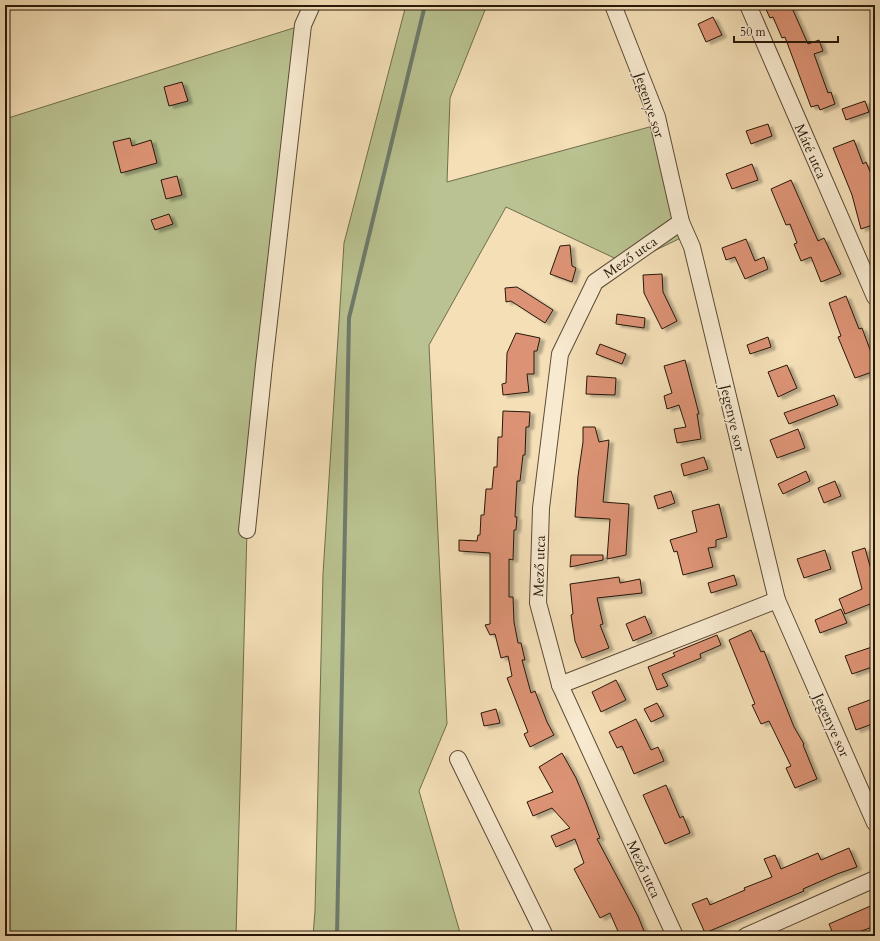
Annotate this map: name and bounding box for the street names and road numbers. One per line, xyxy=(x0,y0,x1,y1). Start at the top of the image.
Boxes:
street label: Jegenye sor xyxy=(629,68,669,141)
street label: Máté utca xyxy=(790,121,831,182)
street label: Mező utca xyxy=(600,232,661,283)
street label: Jegenye sor xyxy=(715,381,750,454)
street label: Mező utca xyxy=(529,535,550,597)
street label: Jegenye sor xyxy=(808,688,854,761)
street label: Mező utca xyxy=(622,837,665,901)

